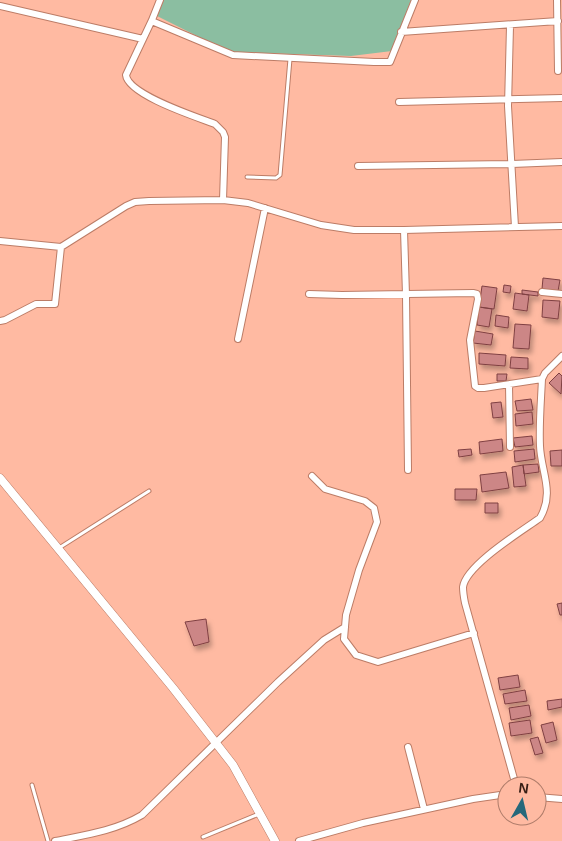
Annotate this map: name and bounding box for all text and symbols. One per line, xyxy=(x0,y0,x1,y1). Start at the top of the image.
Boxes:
north arrow xyxy=(497,776,547,826)
text: N xyxy=(518,779,530,797)

